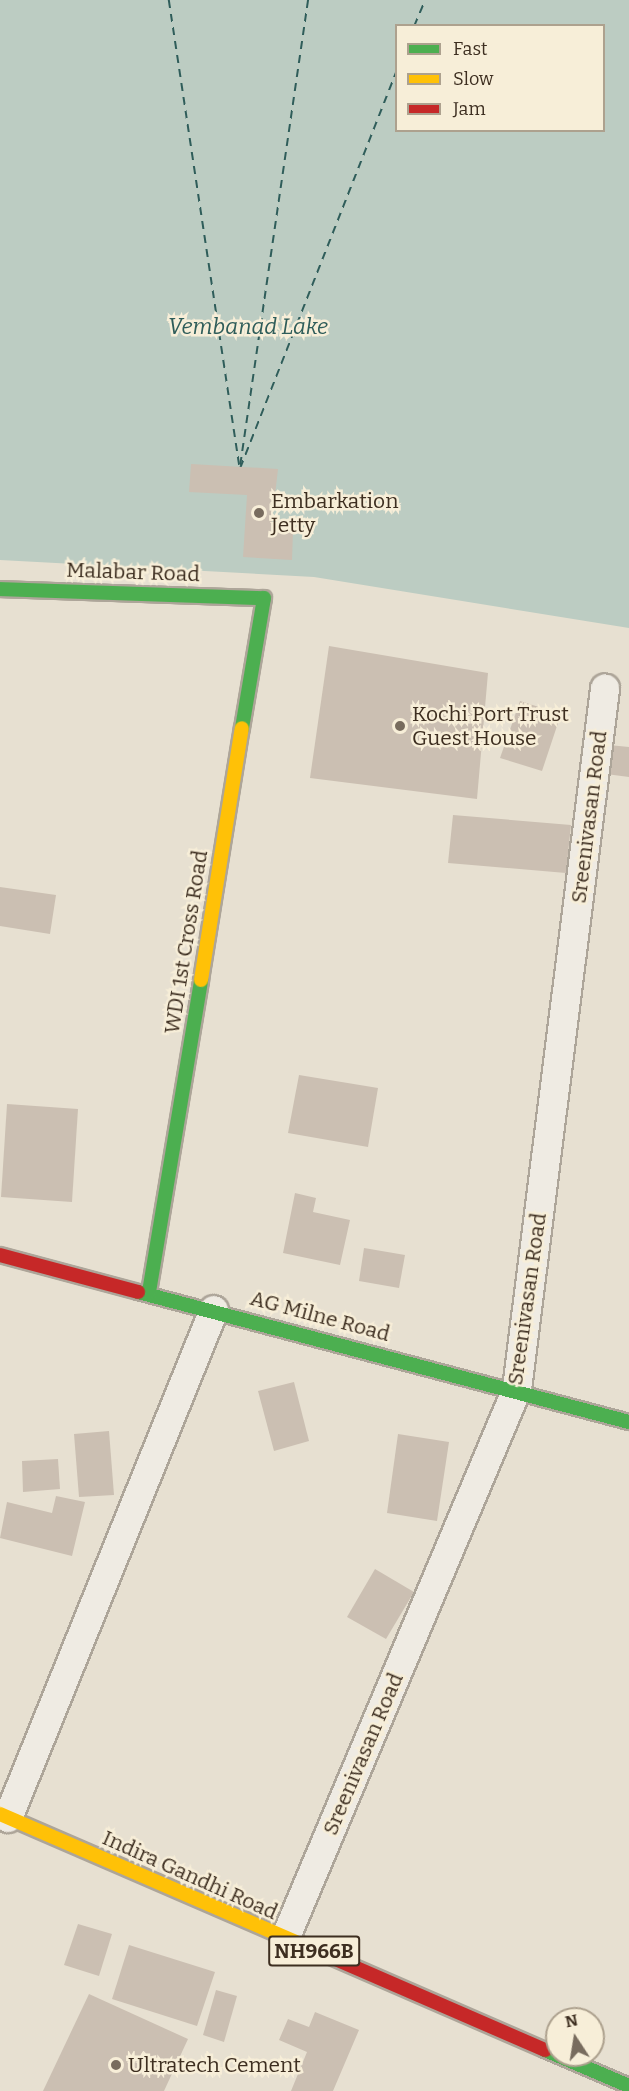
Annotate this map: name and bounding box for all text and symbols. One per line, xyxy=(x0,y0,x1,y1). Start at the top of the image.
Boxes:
legend xyxy=(395,24,605,132)
text: Fast xyxy=(453,38,488,60)
text: Slow xyxy=(453,68,493,90)
text: Jam xyxy=(453,98,486,120)
water label: Vembanad Lake xyxy=(168,314,328,340)
place label: Embarkation Jetty xyxy=(271,488,398,538)
marker: Embarkation Jetty xyxy=(252,506,266,520)
street label: Malabar Road xyxy=(66,557,200,587)
place label: Kochi Port Trust Guest House xyxy=(412,701,569,751)
marker: Kochi Port Trust Guest House xyxy=(393,719,407,733)
street label: Sreenivasan Road xyxy=(566,729,612,905)
street label: WDI 1st Cross Road xyxy=(159,848,213,1036)
street label: Sreenivasan Road xyxy=(502,1211,552,1387)
street label: AG Milne Road xyxy=(247,1285,393,1347)
street label: Sreenivasan Road xyxy=(318,1669,408,1839)
street label: Indira Gandhi Road xyxy=(99,1825,281,1925)
road number: NH966B xyxy=(268,1934,360,1968)
north arrow xyxy=(545,2007,605,2067)
text: N xyxy=(564,2010,580,2031)
place label: Ultratech Cement xyxy=(128,2052,301,2078)
marker: Ultratech Cement xyxy=(109,2058,123,2072)

